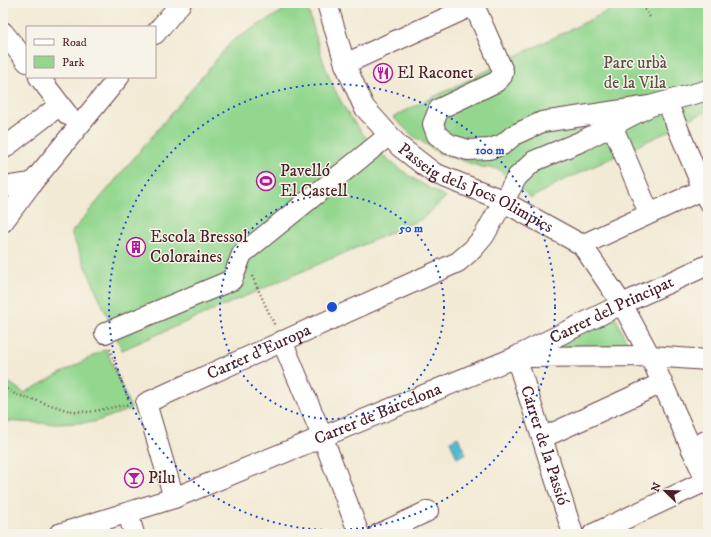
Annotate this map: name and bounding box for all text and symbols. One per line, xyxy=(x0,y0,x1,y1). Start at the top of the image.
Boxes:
legend xyxy=(26,26,156,78)
text: Road xyxy=(62,35,87,50)
park label: Parc urbà de la Vila xyxy=(603,52,668,94)
text: Park xyxy=(62,55,84,70)
restaurant icon: El Raconet xyxy=(372,62,394,84)
place label: El Raconet xyxy=(397,62,474,84)
street label: Passeig dels Jocs Olimpics xyxy=(393,138,557,238)
text: 100 m xyxy=(476,143,504,158)
place label: Pavelló El Castell xyxy=(280,160,348,202)
sports icon: Pavelló El Castell xyxy=(255,170,277,192)
text: 50 m xyxy=(398,221,423,236)
place label: Escola Bressol Coloraines xyxy=(150,226,248,268)
building icon: Escola Bressol Coloraines xyxy=(125,236,147,258)
street label: Carrer del Principat xyxy=(546,271,678,349)
centre of rings xyxy=(325,300,339,314)
street label: Carrer d'Europa xyxy=(204,319,315,385)
street label: Carrer de Barcelona xyxy=(311,378,445,450)
street label: Carrer de la Passió xyxy=(515,383,574,508)
bar icon: Pilu xyxy=(123,467,145,489)
place label: Pilu xyxy=(148,467,176,489)
north arrow xyxy=(645,471,685,511)
text: N xyxy=(649,481,665,494)

